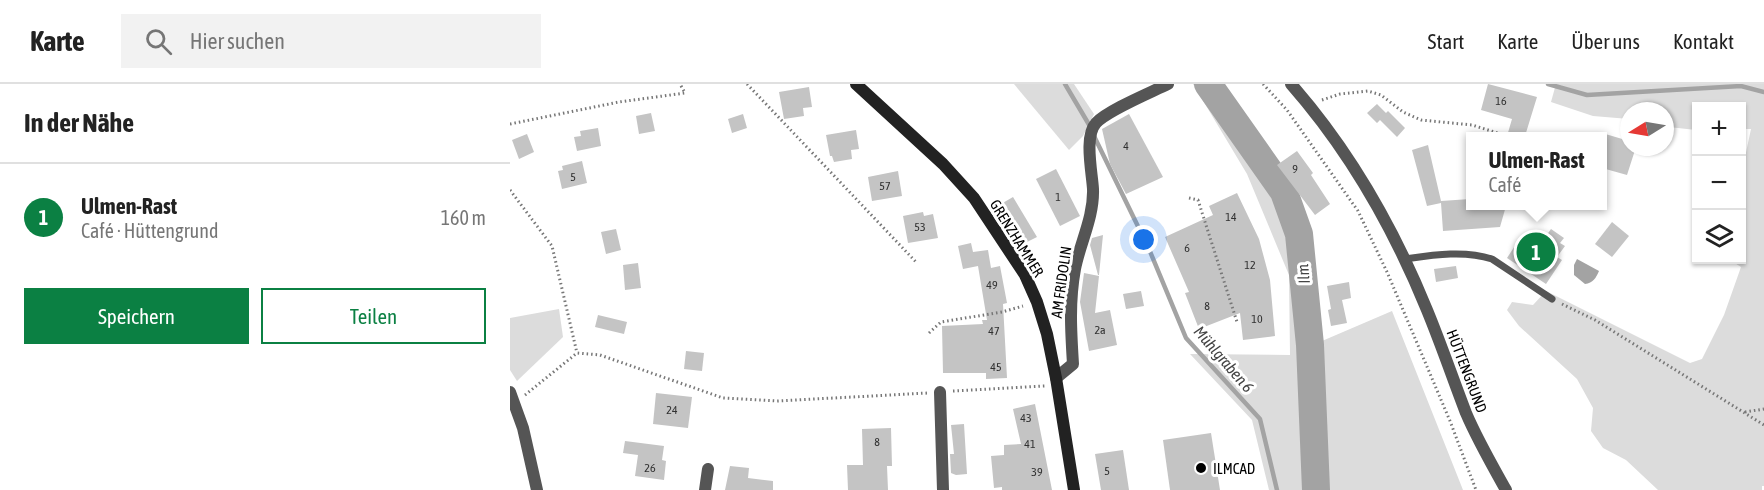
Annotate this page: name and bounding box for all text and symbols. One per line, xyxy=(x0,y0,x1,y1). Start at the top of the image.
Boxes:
search box xyxy=(121,14,541,68)
text: Karte xyxy=(30,25,85,57)
icon: search xyxy=(142,25,175,58)
text: Hier suchen xyxy=(190,28,285,54)
text: Start xyxy=(1428,29,1464,53)
text: Karte xyxy=(1497,29,1538,53)
text: Über uns xyxy=(1571,29,1640,53)
text: Kontakt xyxy=(1673,29,1734,53)
house number: 16 xyxy=(1495,94,1507,108)
north arrow xyxy=(1620,102,1674,156)
map controls xyxy=(1692,102,1746,264)
button: + xyxy=(1692,102,1746,156)
text: In der Nähe xyxy=(24,108,134,138)
popup xyxy=(1466,132,1607,210)
house number: 4 xyxy=(1123,139,1129,153)
text: Ulmen-Rast xyxy=(1488,147,1585,173)
button: − xyxy=(1692,156,1746,210)
house number: 9 xyxy=(1292,162,1298,176)
house number: 5 xyxy=(570,170,576,184)
text: Café xyxy=(1488,173,1521,196)
house number: 57 xyxy=(879,179,891,193)
house number: 1 xyxy=(1055,190,1061,204)
text: Ulmen-Rast xyxy=(81,193,177,219)
street label: GRENZHAMMER xyxy=(987,196,1048,280)
text: 1 xyxy=(39,206,48,229)
text: 160 m xyxy=(441,206,486,229)
house number: 14 xyxy=(1225,210,1237,224)
button: layers xyxy=(1692,210,1746,264)
text: Café · Hüttengrund xyxy=(81,219,218,242)
house number: 53 xyxy=(914,220,926,234)
your location xyxy=(1129,225,1158,254)
pin: 1 xyxy=(1516,230,1556,274)
house number: 6 xyxy=(1184,241,1190,255)
street label: AM FRIDOLIN xyxy=(1048,245,1074,319)
house number: 12 xyxy=(1244,258,1256,272)
water label: Ilm xyxy=(1293,263,1313,285)
house number: 49 xyxy=(986,278,998,292)
button: Speichern xyxy=(24,288,249,344)
button: Teilen xyxy=(261,288,486,344)
house number: 8 xyxy=(1204,299,1210,313)
house number: 10 xyxy=(1251,312,1263,326)
water label: Mühlgraben 6 xyxy=(1190,322,1258,396)
house number: 2a xyxy=(1094,323,1106,337)
house number: 47 xyxy=(988,324,1000,338)
street label: HÜTTENGRUND xyxy=(1443,327,1491,415)
house number: 45 xyxy=(990,360,1002,374)
house number: 24 xyxy=(666,403,678,417)
house number: 43 xyxy=(1020,411,1032,425)
house number: 8 xyxy=(874,435,880,449)
house number: 41 xyxy=(1024,437,1036,451)
place label: ILMCAD xyxy=(1213,460,1255,477)
house number: 26 xyxy=(644,461,656,475)
marker: ILMCAD xyxy=(1194,461,1208,475)
house number: 5 xyxy=(1104,464,1110,478)
house number: 39 xyxy=(1031,465,1043,479)

